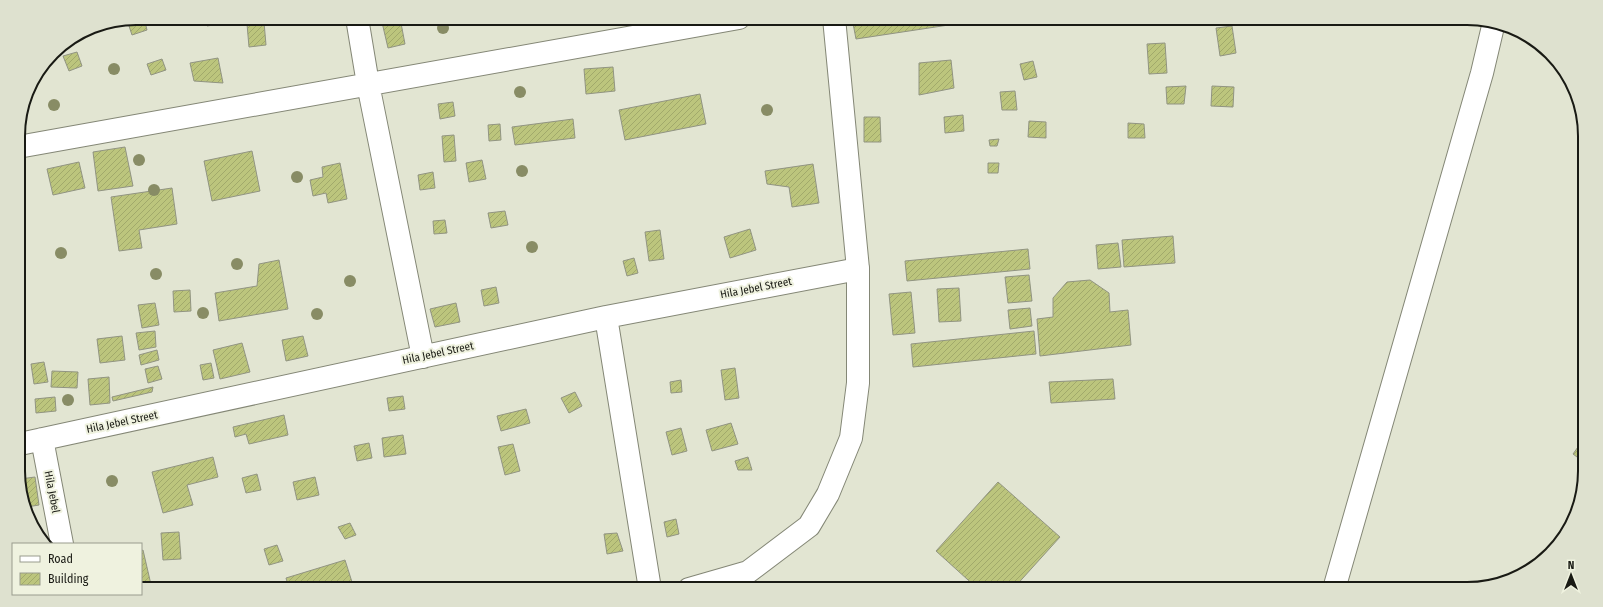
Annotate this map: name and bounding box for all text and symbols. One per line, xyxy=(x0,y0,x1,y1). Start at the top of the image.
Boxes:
street label: Hila Jebel Street xyxy=(719,275,793,301)
street label: Hila Jebel Street xyxy=(401,339,475,367)
street label: Hila Jebel Street xyxy=(85,408,159,436)
street label: Hila Jebel xyxy=(42,470,62,514)
legend xyxy=(12,543,142,595)
text: Road xyxy=(48,552,73,566)
north arrow xyxy=(1551,555,1591,595)
text: N xyxy=(1568,559,1574,572)
text: Building xyxy=(48,572,89,586)

